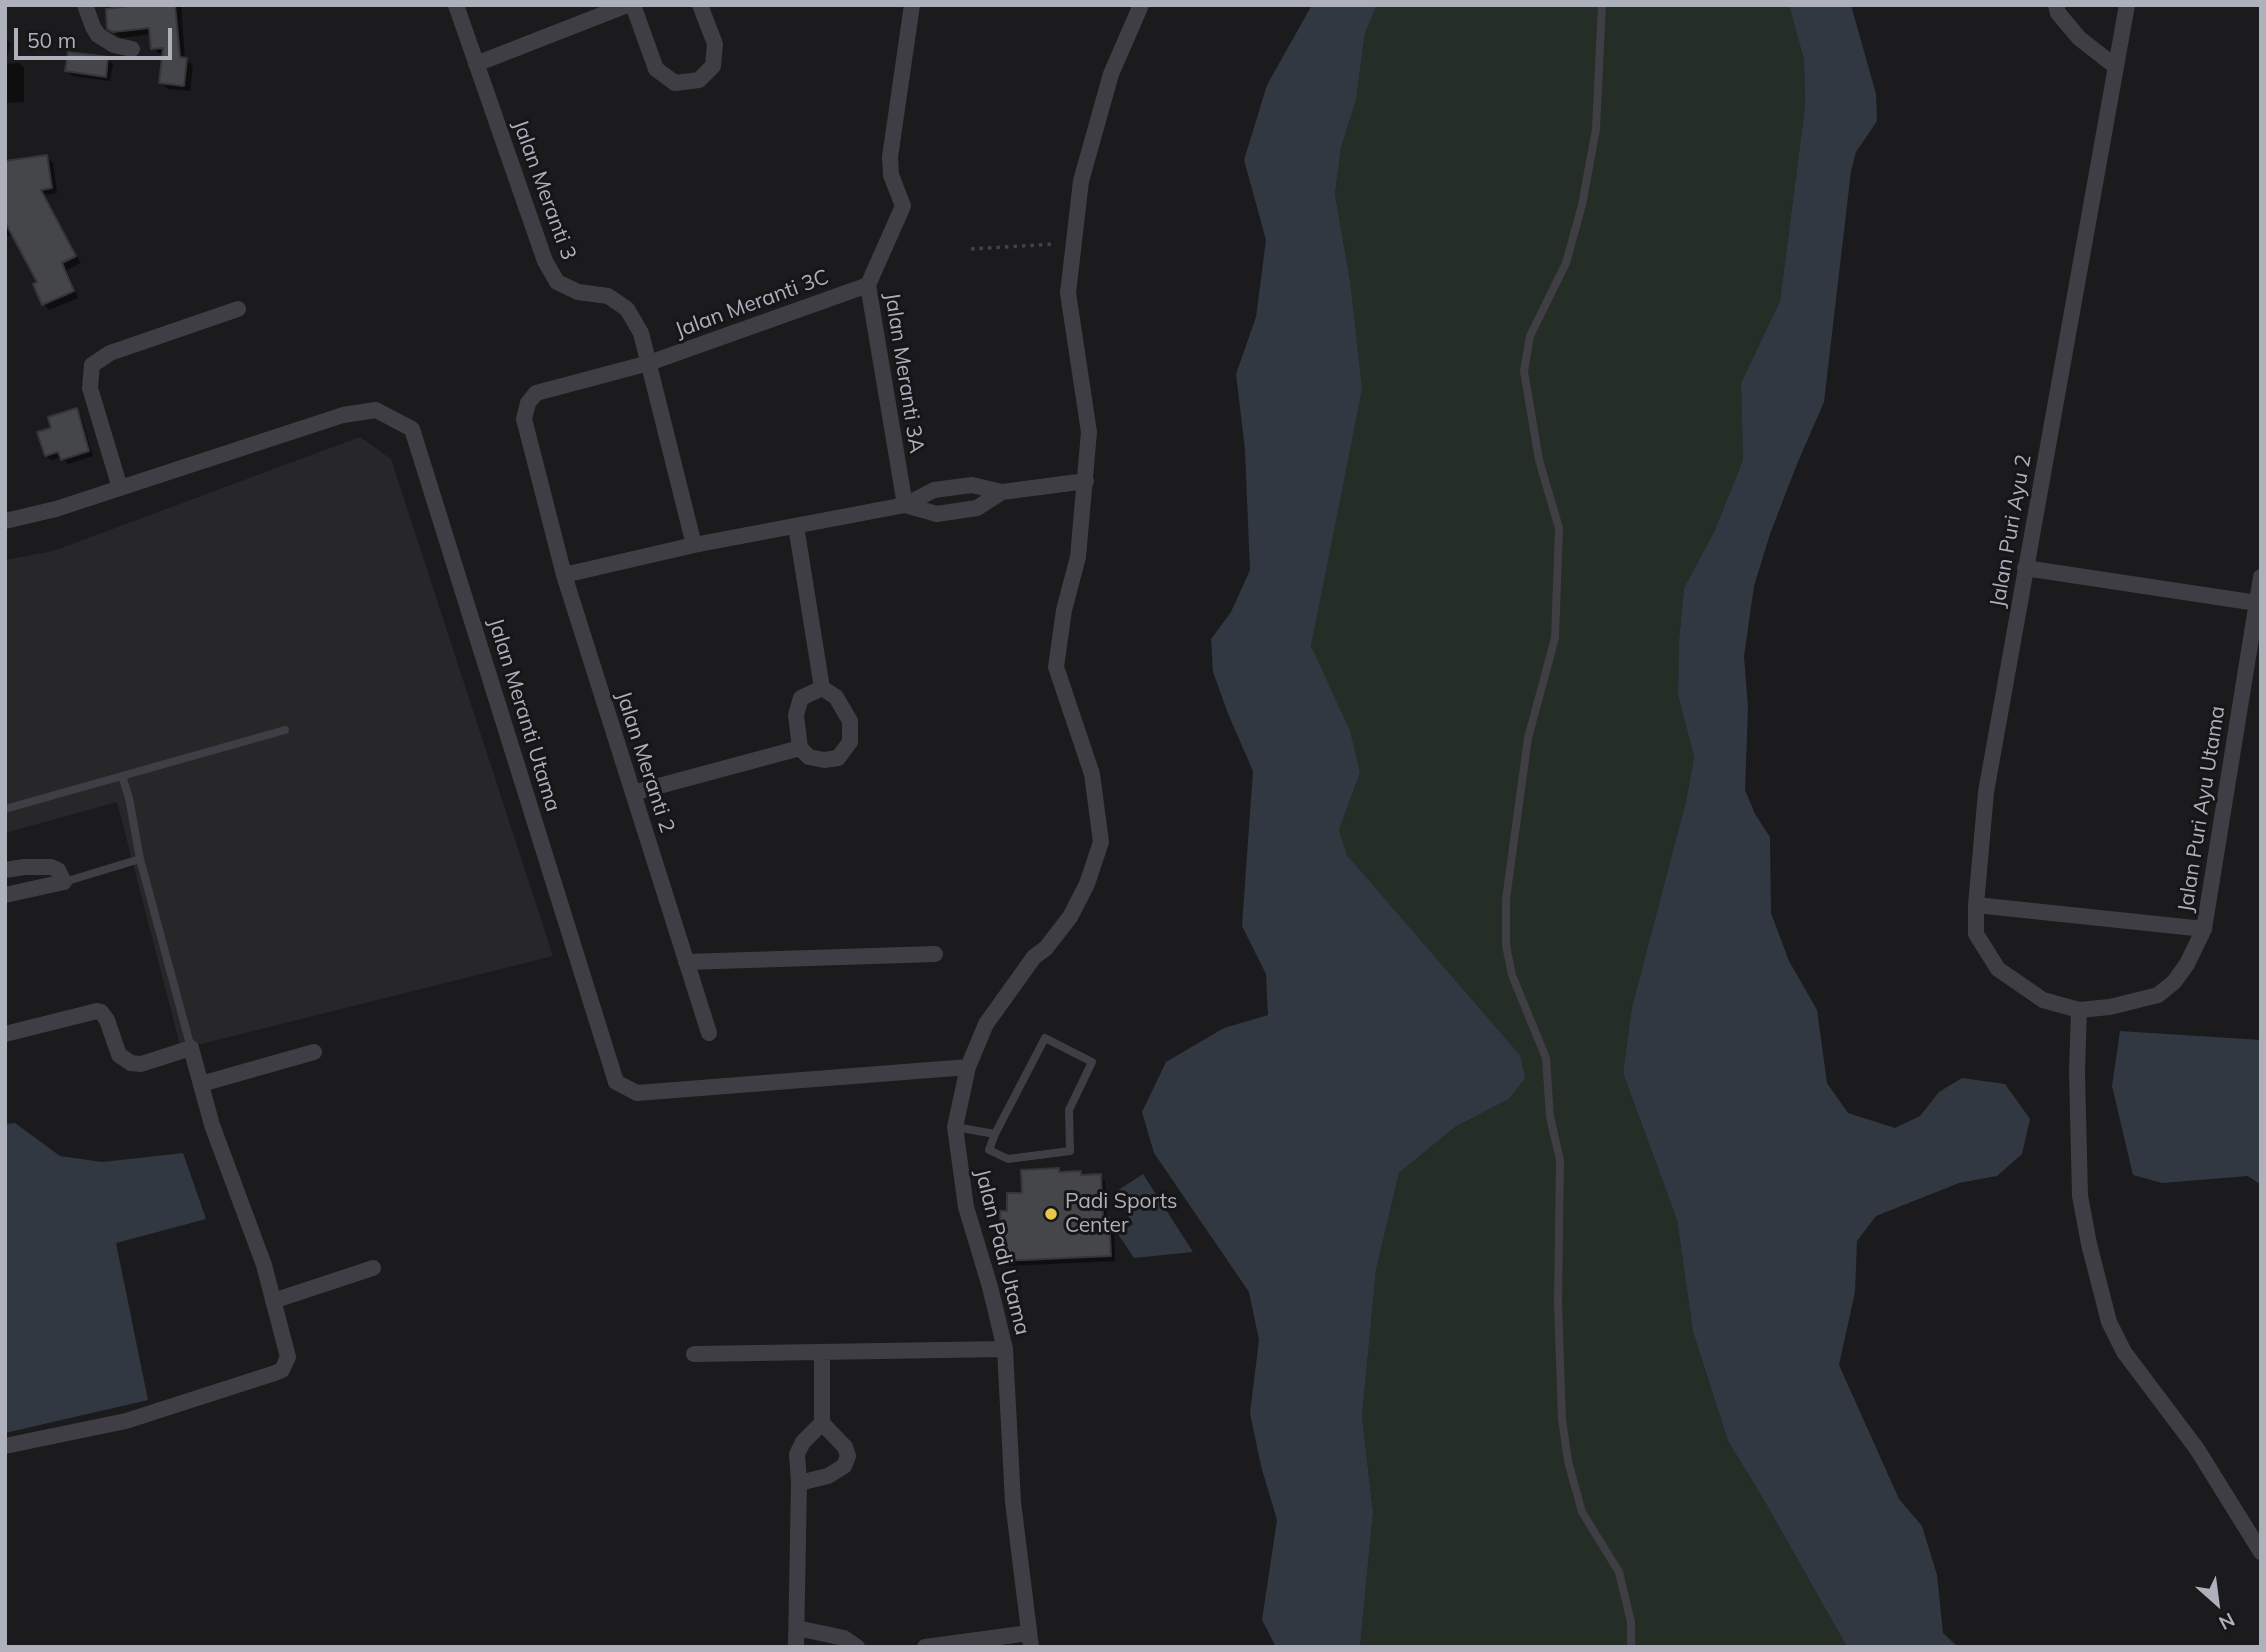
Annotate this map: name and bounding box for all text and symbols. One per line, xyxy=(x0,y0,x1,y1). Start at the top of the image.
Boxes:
scale bar xyxy=(18,14,175,58)
text: 50 m xyxy=(27,27,76,53)
street label: Jalan Meranti 3 xyxy=(507,117,581,263)
street label: Jalan Meranti 3C xyxy=(672,265,832,343)
street label: Jalan Meranti 3A xyxy=(879,291,929,455)
street label: Jalan Puri Ayu 2 xyxy=(1985,453,2037,609)
street label: Jalan Meranti Utama xyxy=(483,615,565,815)
street label: Jalan Meranti 2 xyxy=(610,688,680,836)
street label: Jalan Puri Ayu Utama xyxy=(2173,704,2231,914)
street label: Jalan Padi Utama xyxy=(969,1166,1035,1338)
place label: Padi Sports Center xyxy=(1065,1189,1177,1239)
marker: Padi Sports Center xyxy=(1043,1206,1059,1222)
north arrow xyxy=(2182,1568,2252,1638)
text: N xyxy=(2215,1608,2239,1636)

